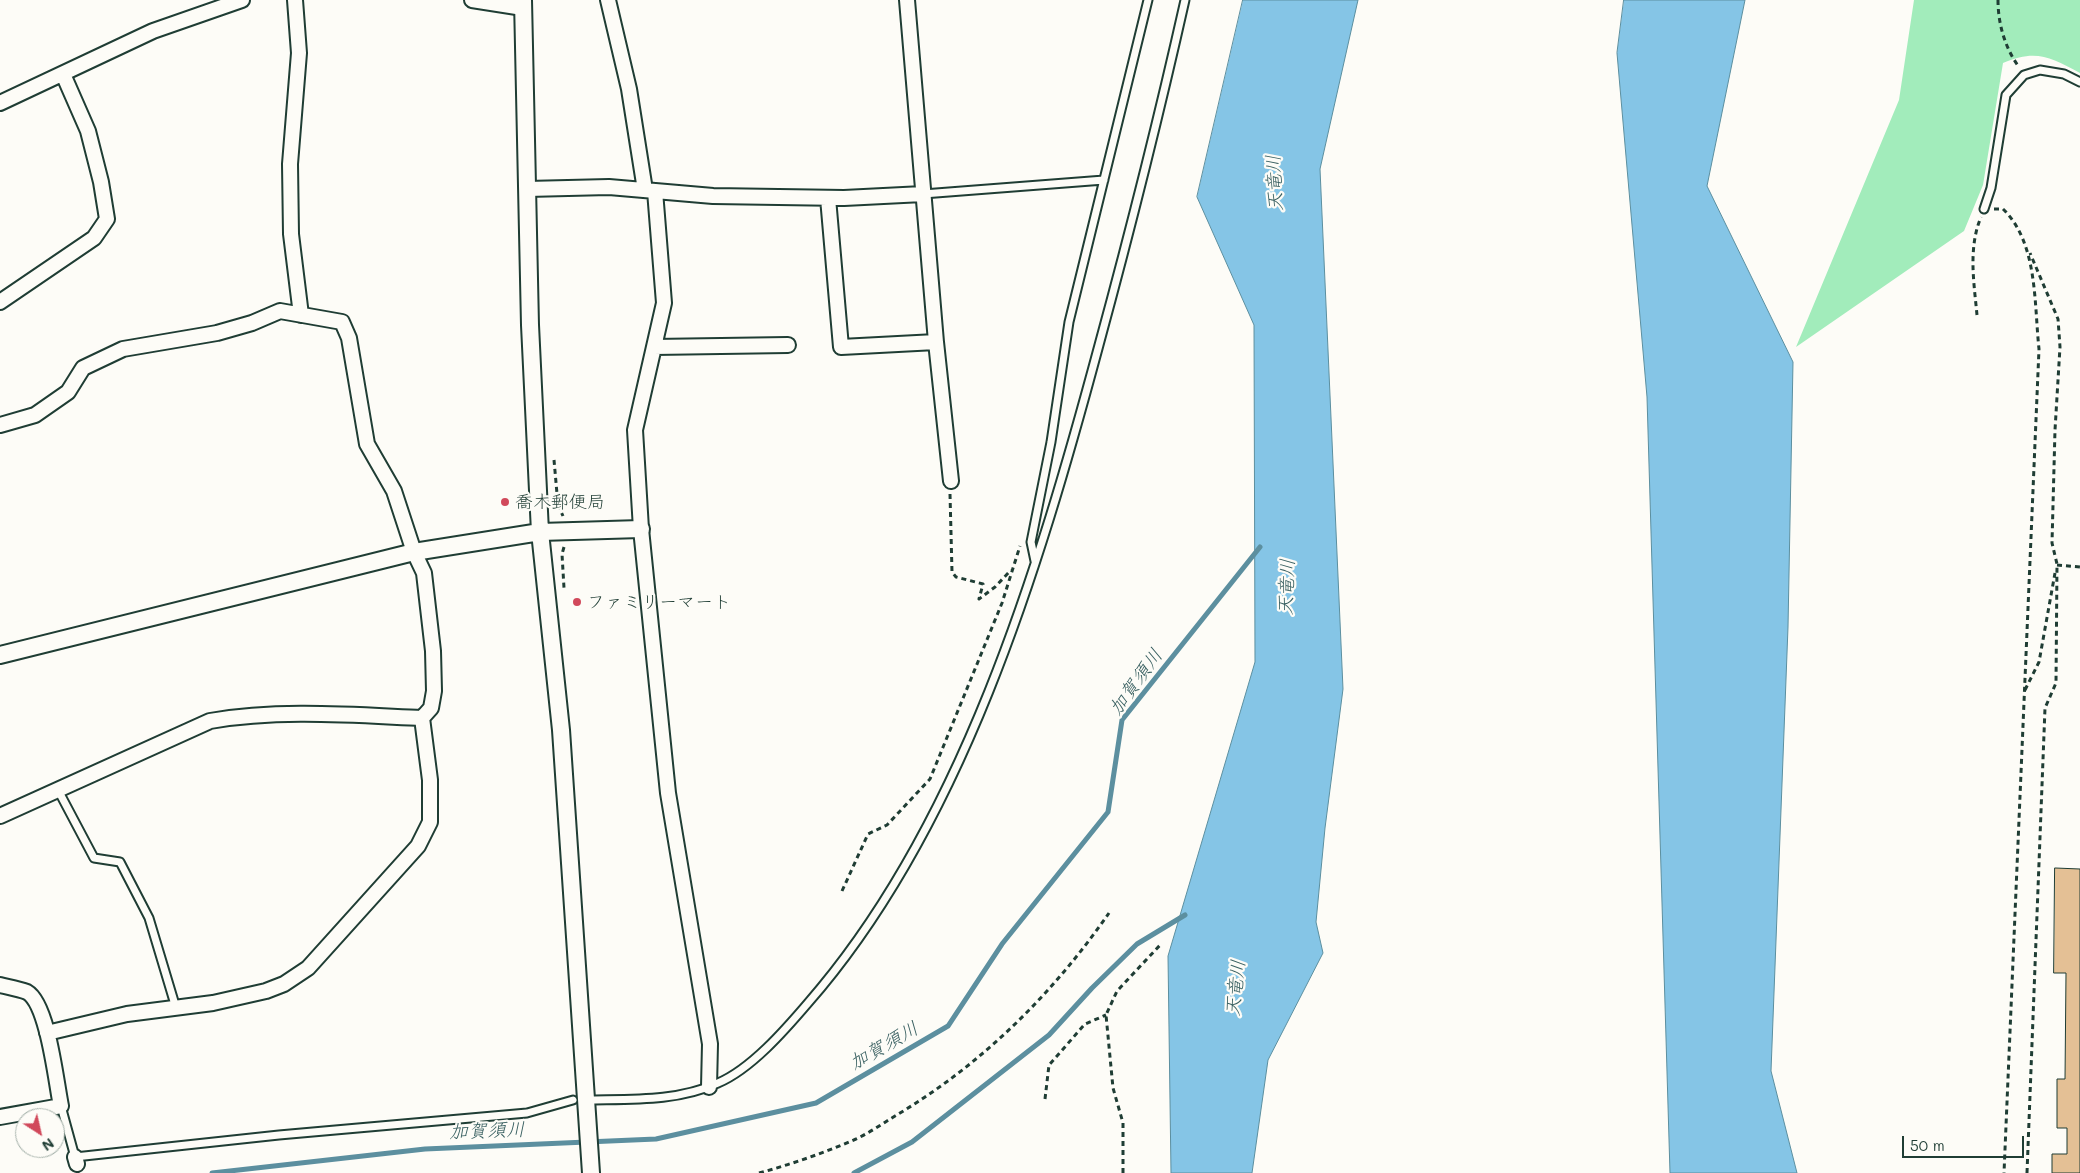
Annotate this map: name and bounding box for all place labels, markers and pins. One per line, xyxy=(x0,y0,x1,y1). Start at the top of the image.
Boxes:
place label: 喬木郵便局 xyxy=(515,491,605,513)
marker: 喬木郵便局 xyxy=(499,496,511,508)
place label: ファミリーマート xyxy=(587,591,731,613)
marker: ファミリーマート xyxy=(571,596,583,608)

